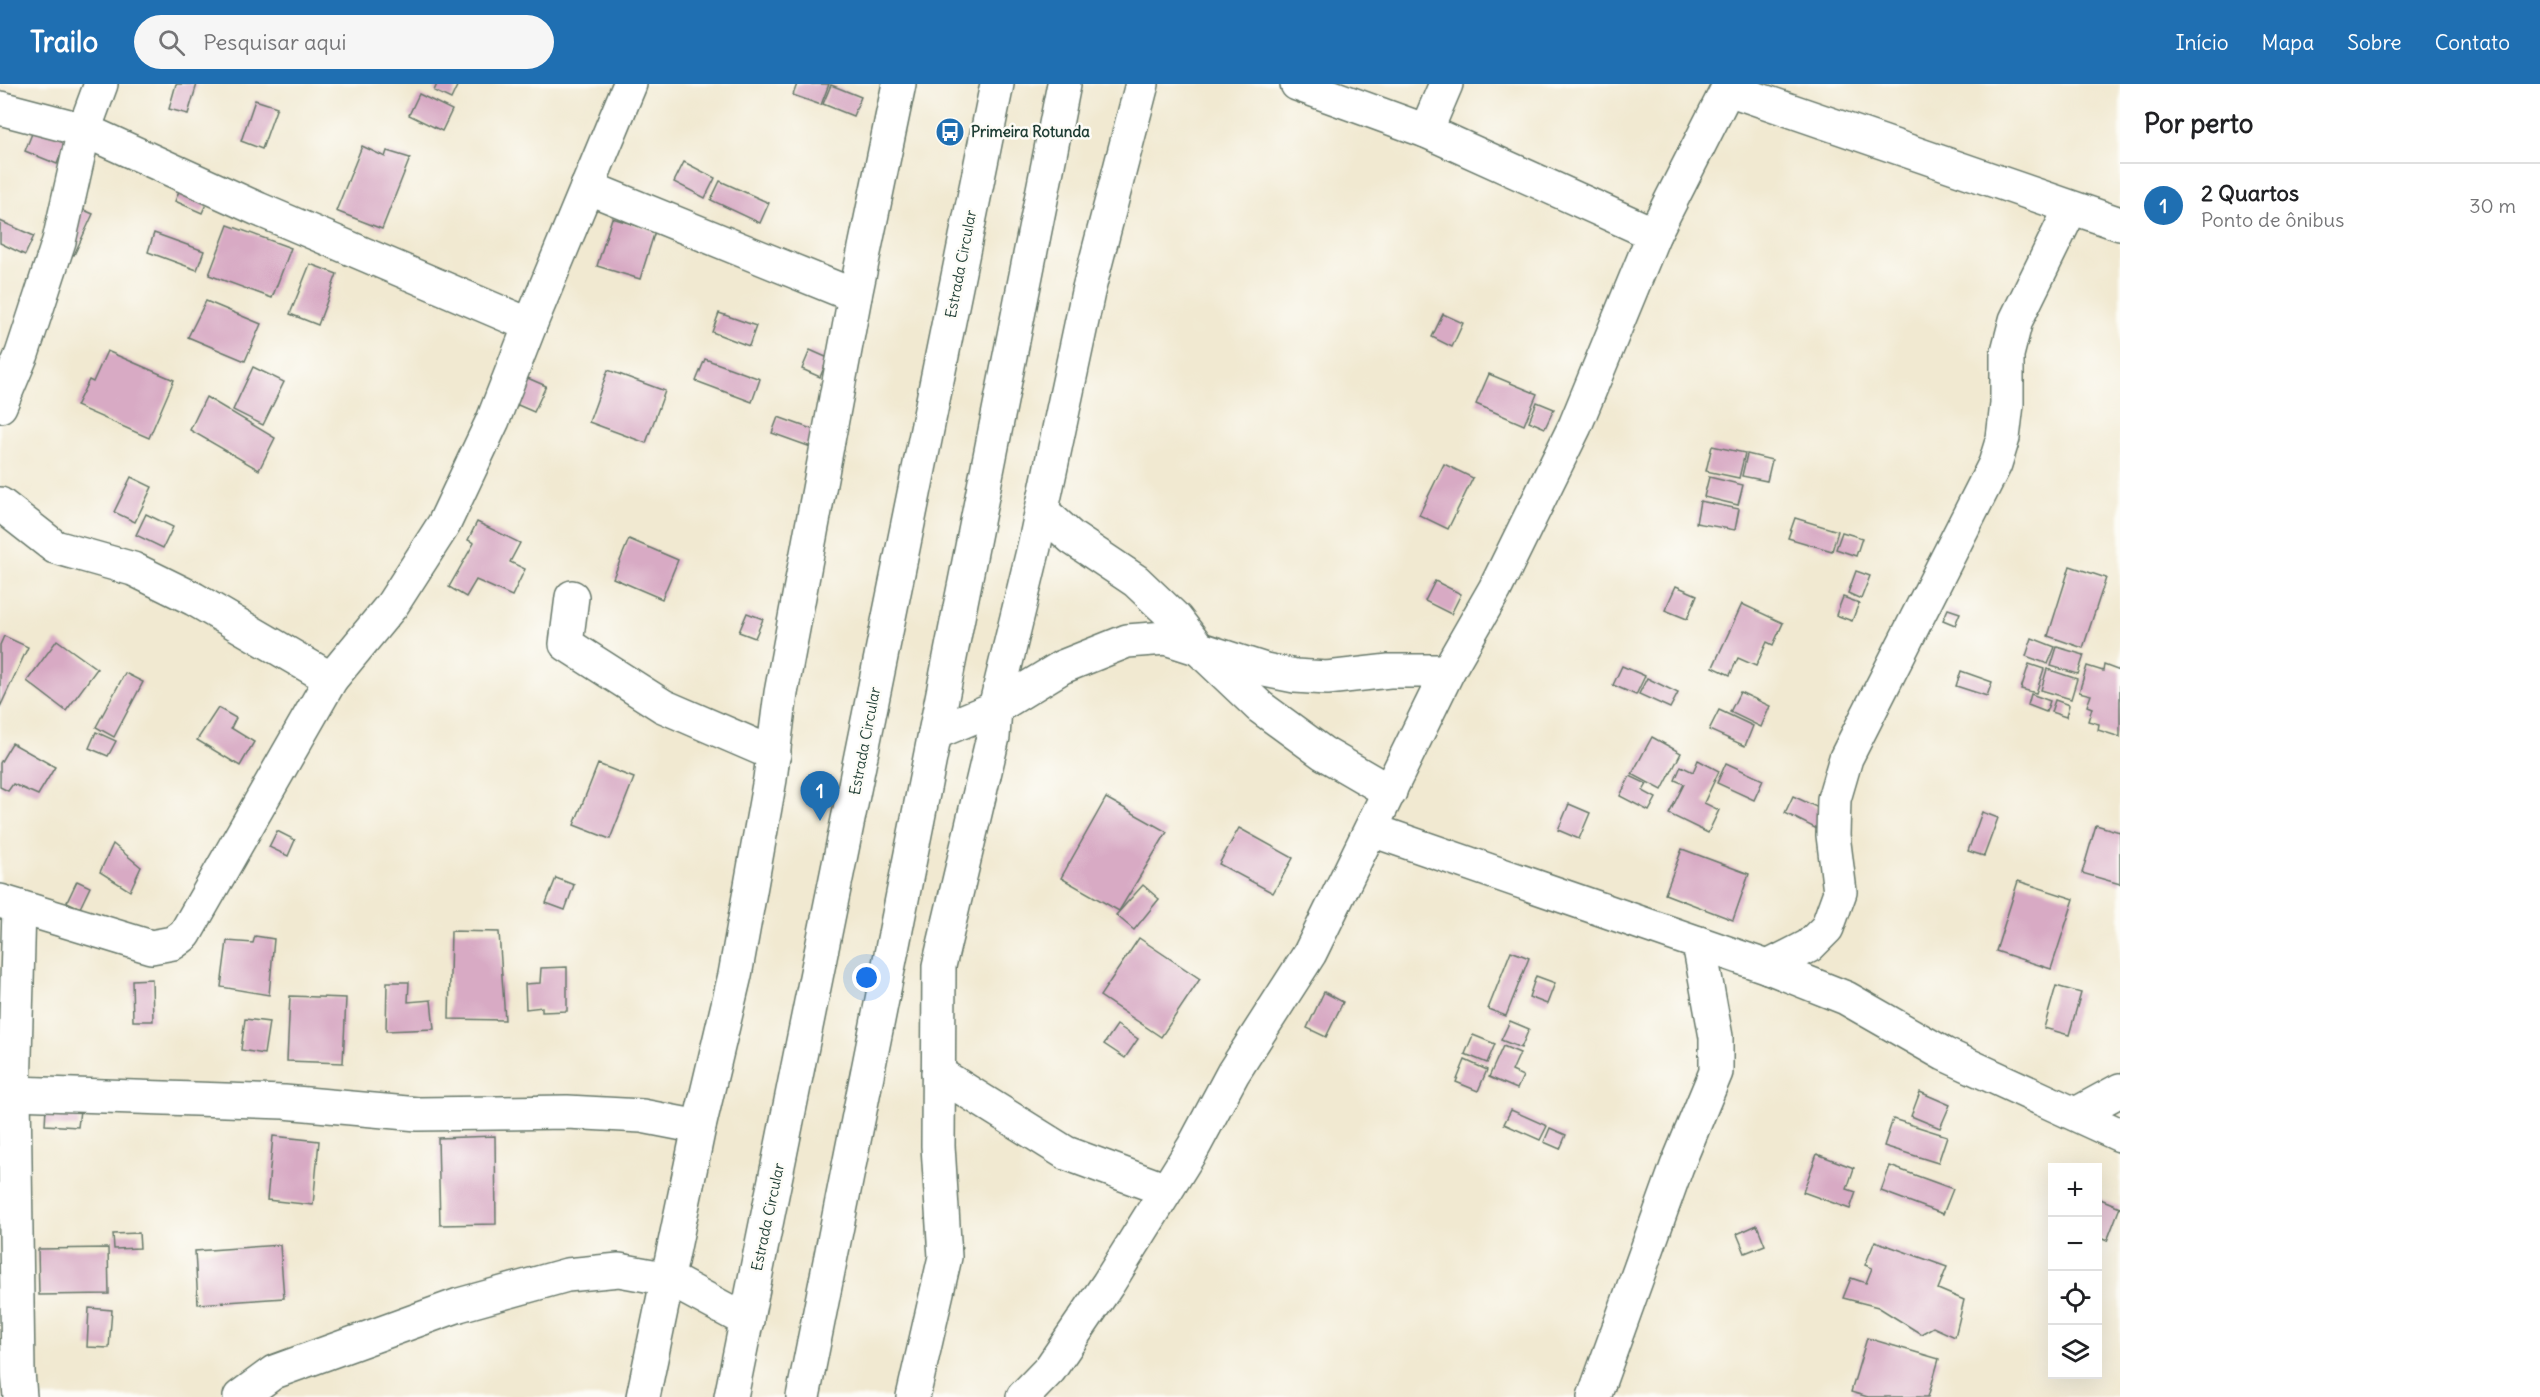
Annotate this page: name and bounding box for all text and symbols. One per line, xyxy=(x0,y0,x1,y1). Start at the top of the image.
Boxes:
search box xyxy=(134,15,554,69)
text: Trailo xyxy=(30,24,98,60)
icon: search xyxy=(155,26,188,59)
text: Pesquisar aqui xyxy=(203,28,347,56)
text: Início xyxy=(2175,29,2229,56)
text: Mapa xyxy=(2262,29,2314,56)
text: Sobre xyxy=(2347,29,2402,56)
text: Contato xyxy=(2435,29,2510,56)
text: Por perto xyxy=(2144,107,2253,140)
bus stop icon: Primeira Rotunda xyxy=(934,116,966,148)
place label: Primeira Rotunda xyxy=(971,122,1090,141)
text: 2 Quartos xyxy=(2201,179,2299,207)
text: 1 xyxy=(2160,193,2167,218)
text: 30 m xyxy=(2469,193,2516,218)
text: Ponto de ônibus xyxy=(2201,207,2344,232)
street label: Estrada Circular xyxy=(941,208,980,320)
street label: Estrada Circular xyxy=(845,685,884,797)
pin: 1 xyxy=(800,772,840,821)
your location xyxy=(852,963,881,992)
street label: Estrada Circular xyxy=(747,1161,788,1273)
map controls xyxy=(2048,1163,2102,1379)
button: + xyxy=(2048,1163,2102,1217)
button: − xyxy=(2048,1217,2102,1271)
button: locate xyxy=(2048,1271,2102,1325)
button: layers xyxy=(2048,1325,2102,1379)

